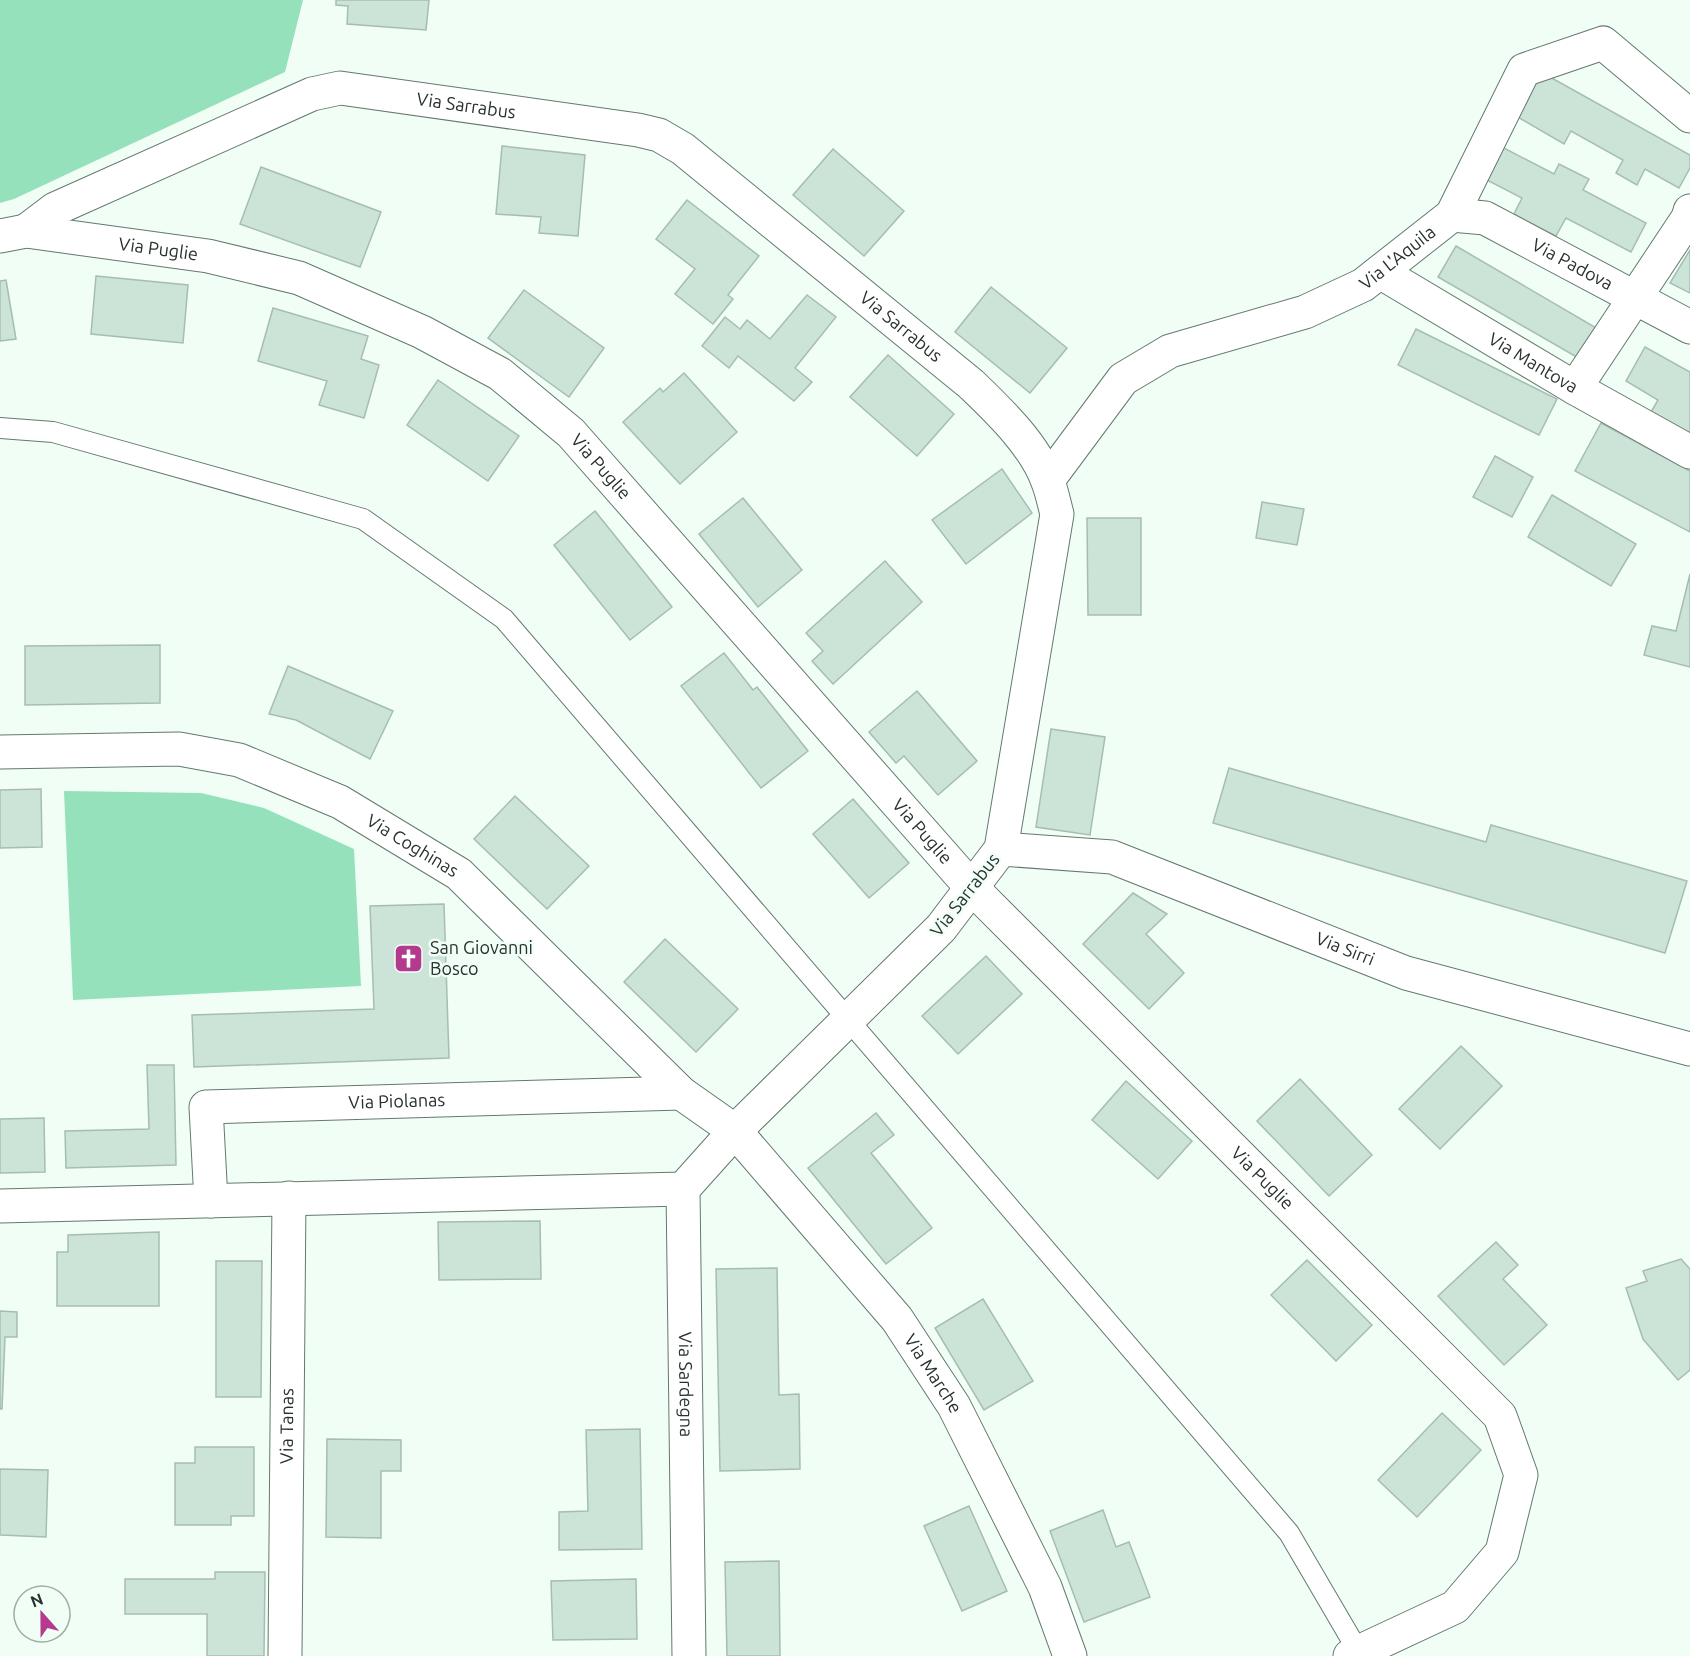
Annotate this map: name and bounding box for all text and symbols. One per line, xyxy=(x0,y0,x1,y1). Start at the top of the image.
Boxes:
street label: Via Sarrabus xyxy=(415,88,517,122)
street label: Via L'Aquila xyxy=(1355,221,1439,293)
street label: Via Puglie xyxy=(117,233,200,264)
street label: Via Padova xyxy=(1529,234,1617,293)
street label: Via Sarrabus xyxy=(856,287,947,365)
street label: Via Mantova xyxy=(1485,328,1582,396)
street label: Via Puglie xyxy=(567,429,635,503)
street label: Via Puglie xyxy=(889,794,957,867)
street label: Via Coghinas xyxy=(363,810,463,880)
street label: Via Sarrabus xyxy=(926,849,1003,940)
street label: Via Sirri xyxy=(1313,927,1378,969)
place label: San Giovanni Bosco xyxy=(430,937,533,978)
church icon: San Giovanni Bosco xyxy=(393,942,425,974)
street label: Via Piolanas xyxy=(348,1089,446,1112)
street label: Via Puglie xyxy=(1228,1142,1298,1213)
street label: Via Marche xyxy=(901,1330,967,1416)
street label: Via Sardegna xyxy=(676,1331,697,1437)
street label: Via Tanas xyxy=(276,1388,296,1464)
north arrow xyxy=(12,1584,72,1644)
text: N xyxy=(28,1589,45,1611)

